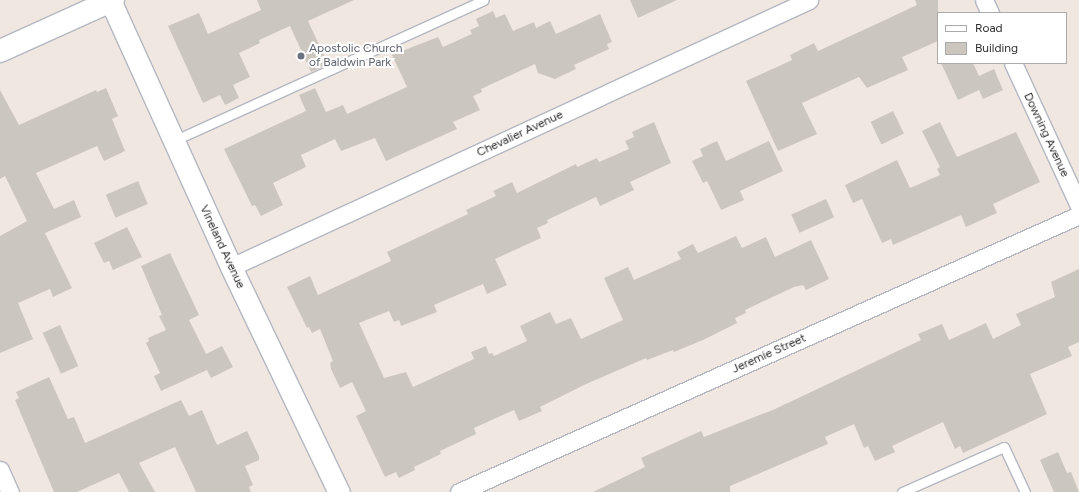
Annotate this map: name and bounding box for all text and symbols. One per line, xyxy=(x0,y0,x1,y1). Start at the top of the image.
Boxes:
legend xyxy=(937,12,1067,64)
text: Road xyxy=(975,21,1003,35)
text: Building xyxy=(975,41,1018,55)
place label: Apostolic Church of Baldwin Park xyxy=(309,42,402,70)
marker: Apostolic Church of Baldwin Park xyxy=(296,51,306,61)
street label: Downing Avenue xyxy=(1020,91,1072,179)
street label: Chevalier Avenue xyxy=(475,108,565,160)
street label: Vineland Avenue xyxy=(196,203,248,291)
street label: Jeremie Street xyxy=(730,331,808,377)

